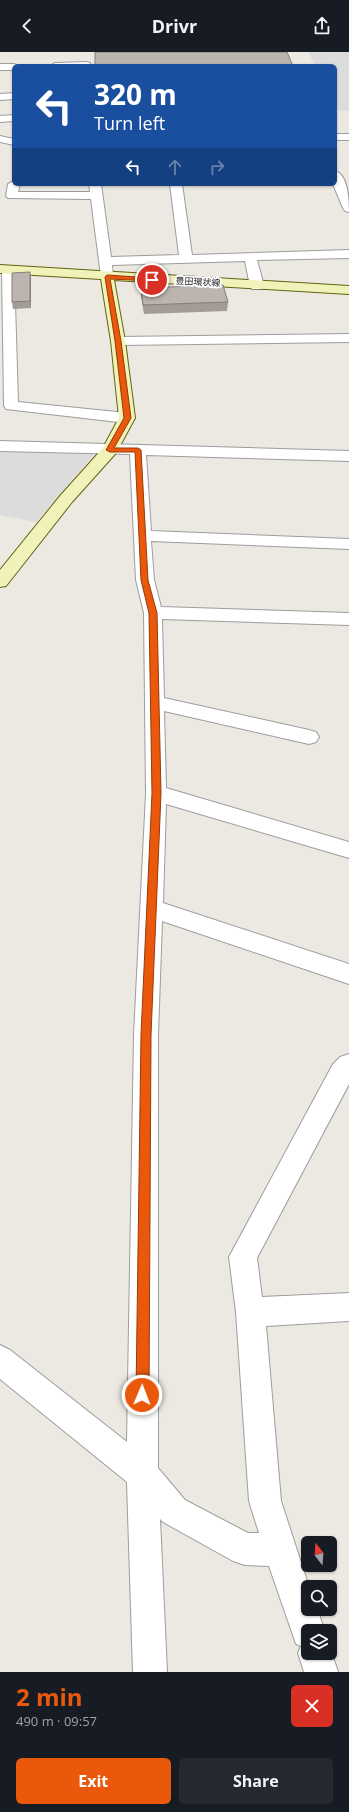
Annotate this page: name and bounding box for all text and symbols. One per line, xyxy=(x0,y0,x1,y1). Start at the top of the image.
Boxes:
text: Drivr xyxy=(152,14,197,38)
icon: back xyxy=(16,15,38,37)
icon: share xyxy=(311,15,333,37)
text: 320 m xyxy=(94,75,177,113)
icon: left xyxy=(28,80,80,132)
text: Turn left xyxy=(94,111,165,135)
icon: left xyxy=(122,156,144,178)
icon: ahead xyxy=(164,156,186,178)
icon: right xyxy=(206,156,228,178)
pin xyxy=(135,263,169,297)
icon: arrive xyxy=(141,269,163,291)
street label: 豊田環状線 xyxy=(175,274,222,289)
position arrow xyxy=(121,1374,163,1416)
north arrow xyxy=(301,1536,337,1572)
map controls xyxy=(301,1536,337,1660)
button: search xyxy=(301,1580,337,1616)
button: layers xyxy=(301,1624,337,1660)
text: 2 min xyxy=(16,1680,83,1713)
button: close xyxy=(291,1685,333,1727)
text: 490 m · 09:57 xyxy=(16,1712,97,1730)
button: Exit xyxy=(16,1758,171,1804)
button: Share xyxy=(179,1758,333,1804)

